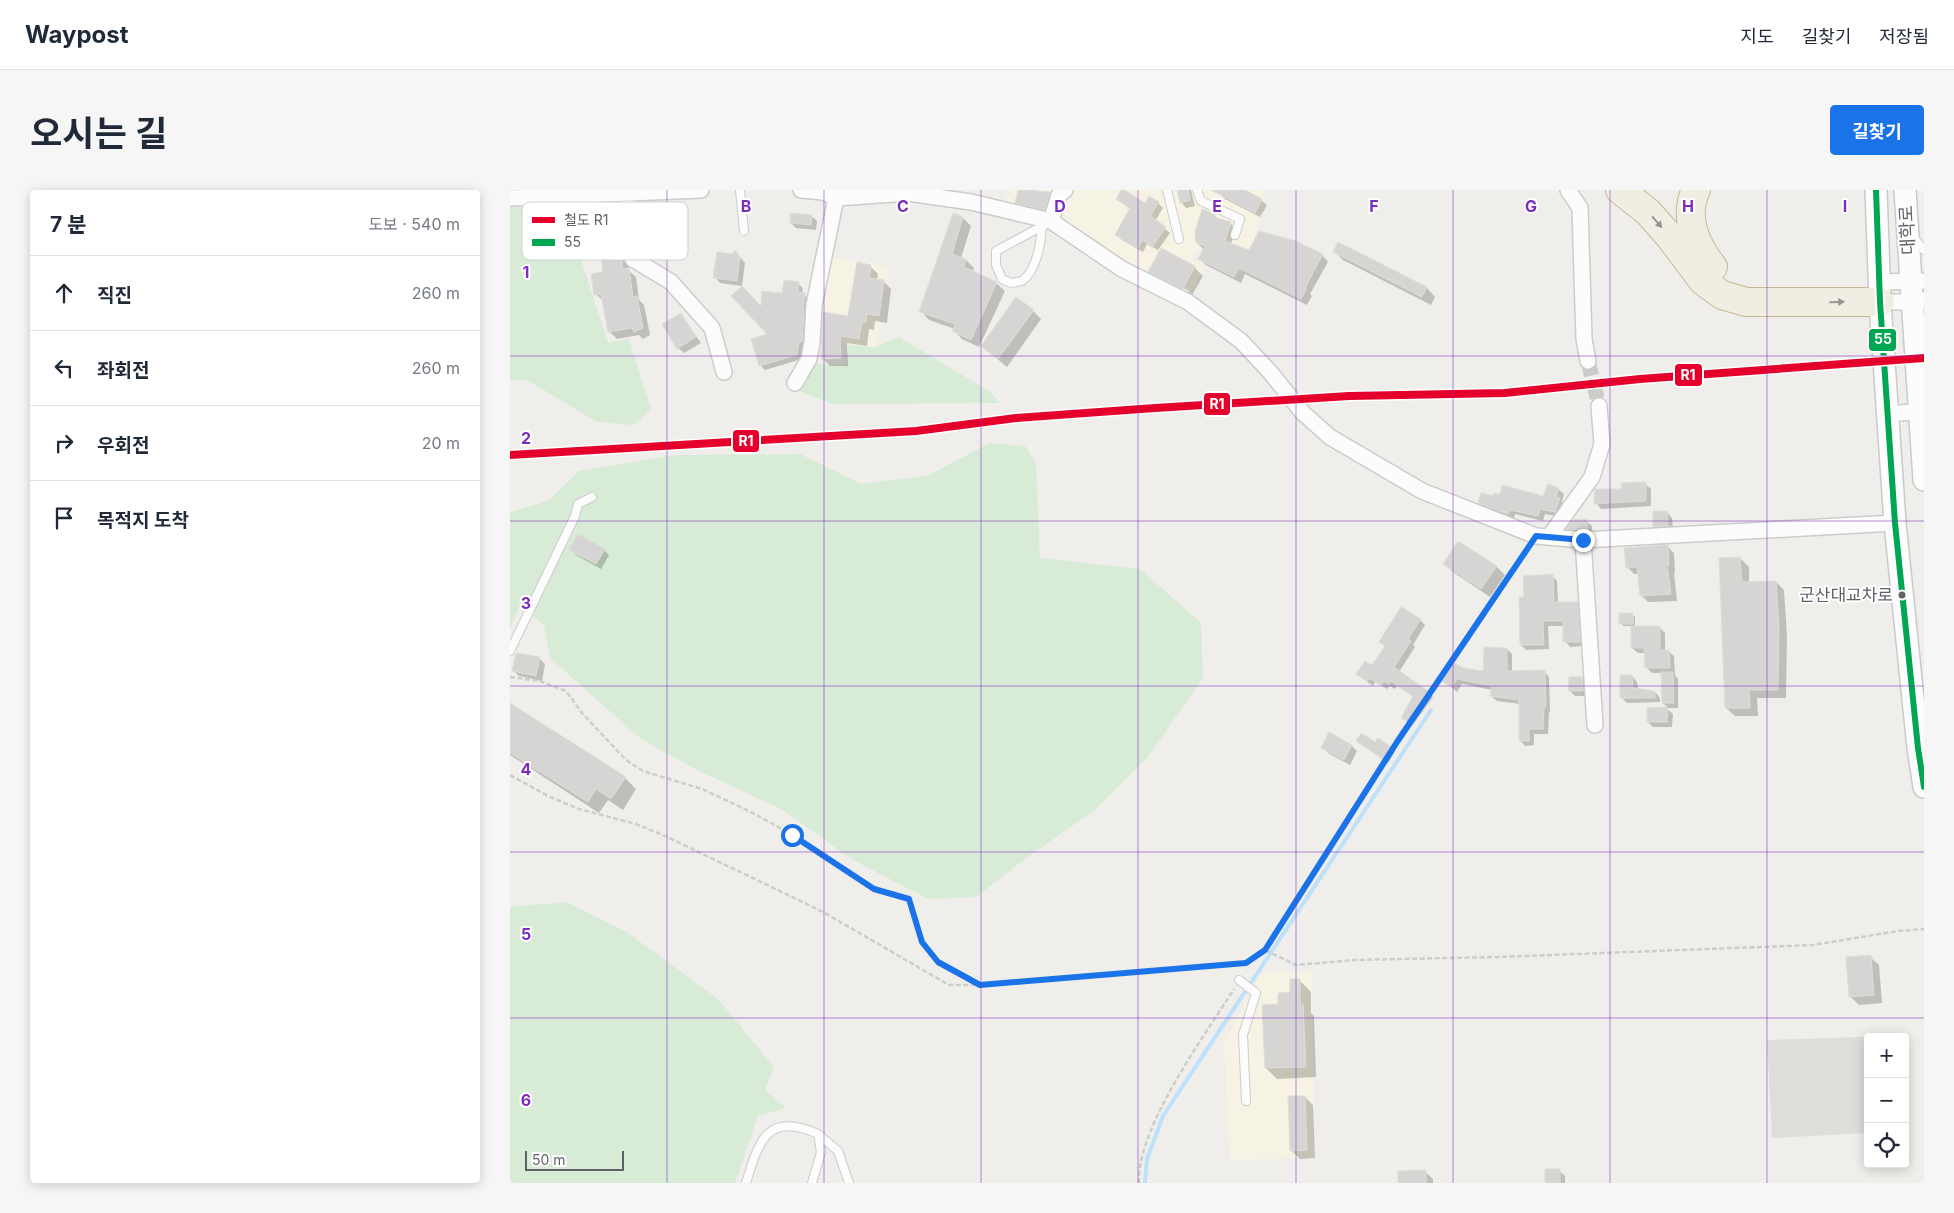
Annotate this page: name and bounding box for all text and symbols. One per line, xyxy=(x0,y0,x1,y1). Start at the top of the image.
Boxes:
text: Waypost xyxy=(25,20,129,49)
text: 지도 xyxy=(1741,26,1774,47)
text: 길찾기 xyxy=(1802,26,1851,47)
text: 저장됨 xyxy=(1879,26,1929,47)
button: 길찾기 xyxy=(1830,105,1924,155)
text: 오시는 길 xyxy=(30,112,167,154)
text: B xyxy=(741,196,751,216)
text: C xyxy=(897,196,909,216)
text: D xyxy=(1054,196,1066,216)
text: E xyxy=(1212,196,1222,216)
text: F xyxy=(1369,196,1379,216)
text: G xyxy=(1525,196,1537,216)
text: H xyxy=(1682,196,1694,216)
text: I xyxy=(1843,196,1847,216)
legend xyxy=(522,202,688,260)
street label: 대학로 xyxy=(1895,205,1919,255)
text: 철도 R1 xyxy=(564,211,608,228)
text: 7 분 xyxy=(50,212,87,237)
text: 도보 · 540 m xyxy=(368,214,460,234)
one-way arrow xyxy=(1651,215,1663,227)
text: 55 xyxy=(564,233,581,250)
text: 1 xyxy=(523,262,529,282)
icon: ahead xyxy=(50,279,78,307)
text: 260 m xyxy=(412,283,460,303)
text: 직진 xyxy=(97,284,132,307)
one-way arrow xyxy=(1830,298,1846,306)
line badge: 55 xyxy=(1868,328,1897,352)
text: 55 xyxy=(1874,330,1892,347)
icon: left xyxy=(50,354,78,382)
text: 260 m xyxy=(412,358,460,378)
text: 좌회전 xyxy=(97,359,149,382)
line badge: R1 xyxy=(1674,363,1703,387)
text: R1 xyxy=(1680,366,1696,383)
line badge: R1 xyxy=(1203,392,1231,416)
text: R1 xyxy=(1209,395,1225,412)
text: 2 xyxy=(521,428,531,448)
icon: right xyxy=(50,429,78,457)
line badge: R1 xyxy=(732,429,760,453)
text: R1 xyxy=(738,432,754,449)
text: 20 m xyxy=(422,433,460,453)
text: 우회전 xyxy=(97,434,149,457)
icon: arrive xyxy=(50,504,78,532)
text: 목적지 도착 xyxy=(97,509,189,532)
route end xyxy=(1572,529,1595,552)
place label: 군산대교차로 xyxy=(1799,585,1893,605)
marker: 군산대교차로 xyxy=(1897,590,1907,600)
text: 3 xyxy=(521,593,531,613)
text: 4 xyxy=(521,759,532,779)
route start xyxy=(781,824,804,847)
text: 5 xyxy=(521,924,531,944)
map controls xyxy=(1864,1033,1909,1168)
button: + xyxy=(1864,1033,1909,1078)
button: − xyxy=(1864,1078,1909,1123)
text: 6 xyxy=(521,1090,531,1110)
button: locate xyxy=(1864,1123,1909,1168)
scale bar xyxy=(525,1148,624,1171)
text: 50 m xyxy=(532,1151,566,1168)

